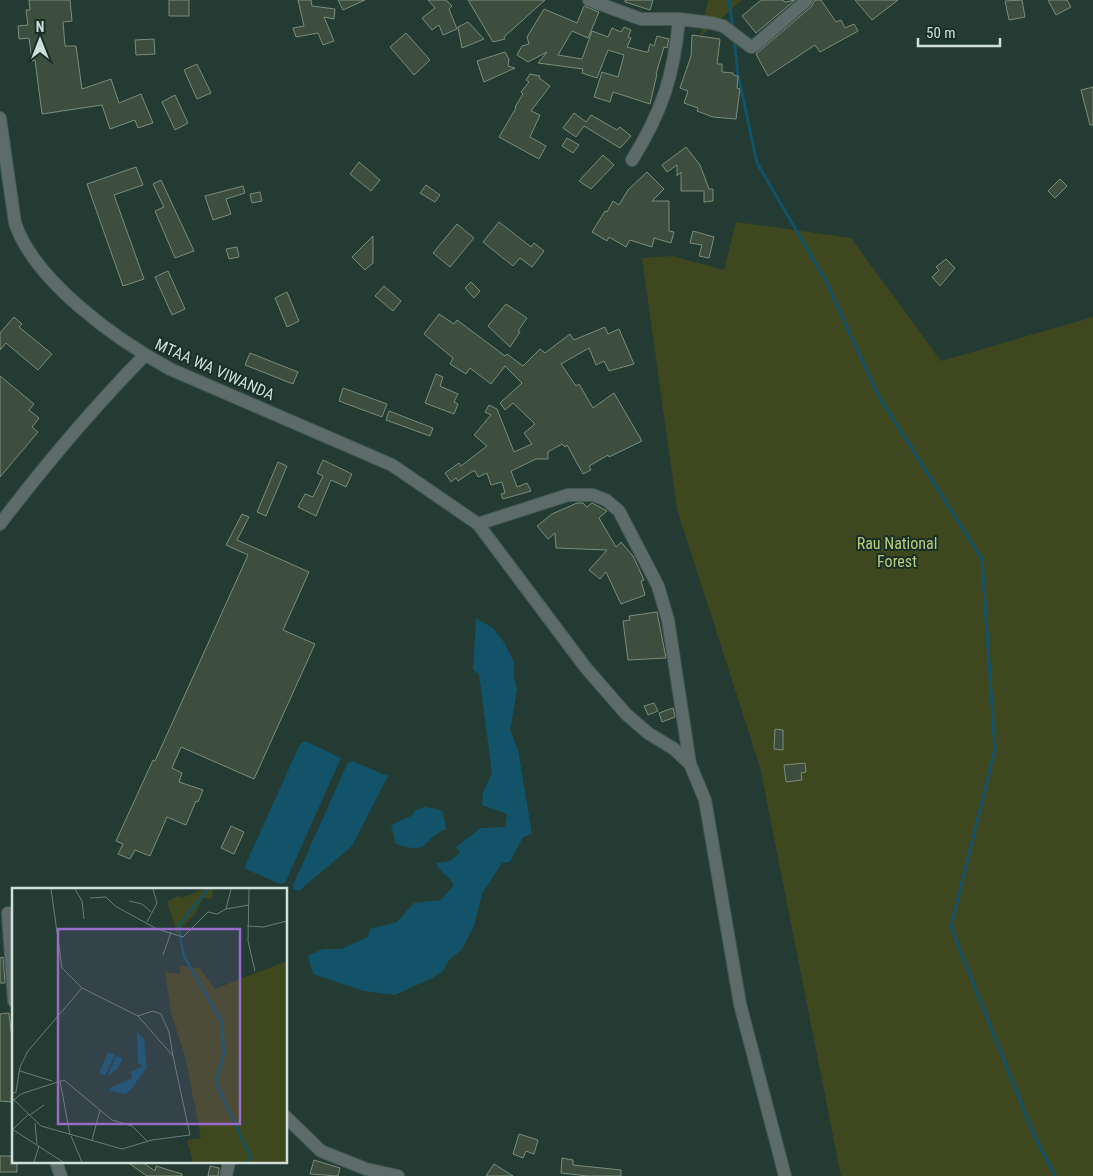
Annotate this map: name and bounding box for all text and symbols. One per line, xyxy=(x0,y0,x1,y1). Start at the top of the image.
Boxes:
north arrow xyxy=(15,15,65,65)
scale bar xyxy=(918,15,1000,47)
text: N xyxy=(36,19,44,35)
text: 50 m xyxy=(926,24,956,42)
street label: MTAA WA VIWANDA xyxy=(152,335,277,404)
park label: Rau National Forest xyxy=(857,534,937,571)
inset map xyxy=(12,888,288,1164)

